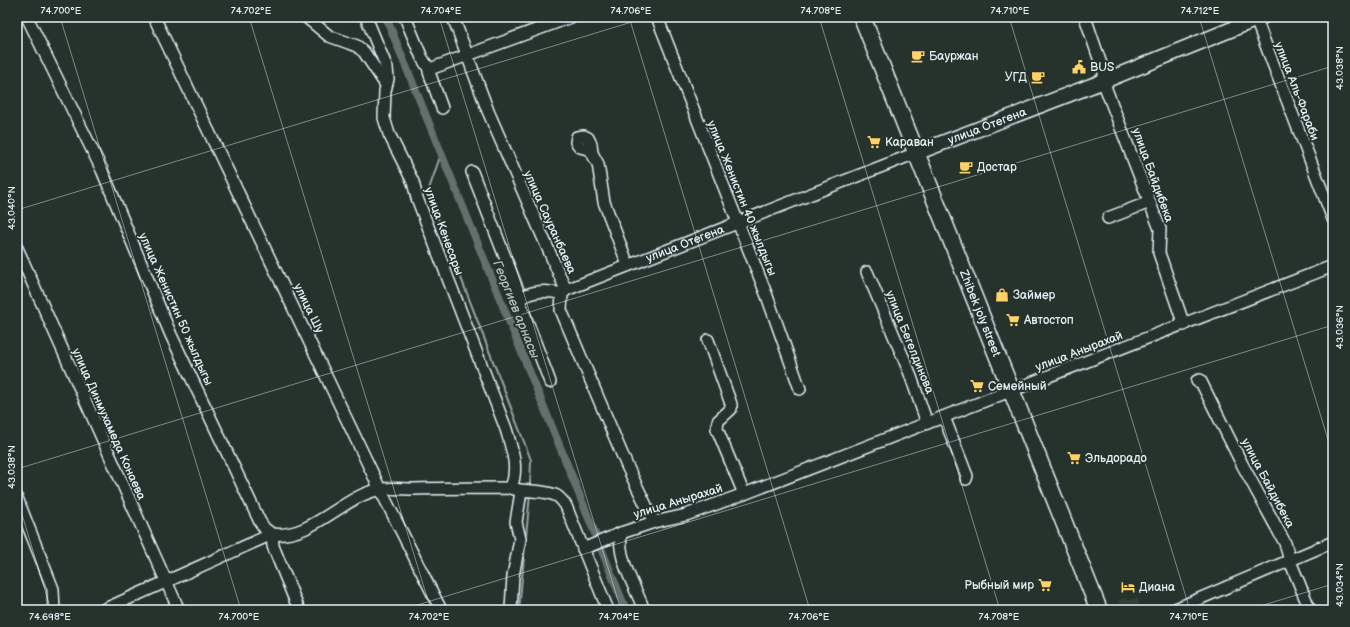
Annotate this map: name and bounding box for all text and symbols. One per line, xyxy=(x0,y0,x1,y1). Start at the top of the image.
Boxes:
text: 74.700°E xyxy=(41,5,82,17)
text: 74.702°E xyxy=(231,5,272,17)
text: 74.704°E xyxy=(421,5,462,17)
text: 74.706°E xyxy=(611,5,652,17)
text: 74.708°E xyxy=(801,5,842,17)
text: 74.710°E xyxy=(991,5,1030,17)
text: 74.712°E xyxy=(1181,5,1220,17)
street label: улица Аль-Фараби xyxy=(1271,40,1322,143)
text: 43.038°N xyxy=(1334,46,1346,90)
cafe icon: Бауржан xyxy=(910,48,926,64)
place label: Бауржан xyxy=(929,49,979,64)
public building icon: BUS xyxy=(1071,59,1087,75)
place label: BUS xyxy=(1090,60,1114,75)
cafe icon: УГД xyxy=(1030,69,1046,85)
place label: УГД xyxy=(1005,70,1027,85)
street label: улица Отегена xyxy=(946,104,1028,148)
street label: улица Женистин 40 жылдыгы xyxy=(703,118,780,278)
street label: улица Байдибека xyxy=(1129,126,1177,224)
supermarket icon: Караван xyxy=(866,134,882,150)
place label: Караван xyxy=(885,135,934,150)
cafe icon: Достар xyxy=(958,159,974,175)
place label: Достар xyxy=(977,160,1017,175)
street label: улица Сауранбаева xyxy=(520,168,579,276)
street label: улица Кенесары xyxy=(421,185,466,277)
text: 43.040°N xyxy=(6,186,18,230)
street label: улица Отегена xyxy=(644,222,726,266)
street label: улица Женистин 50 жылдыгы xyxy=(135,231,216,388)
water label: Георгиев арнасы xyxy=(489,258,543,361)
street label: Zhibek joly street xyxy=(956,267,1004,359)
street label: улица Шу xyxy=(290,281,327,336)
shop icon: Займер xyxy=(994,287,1010,303)
street label: улица Бегелдинова xyxy=(882,288,937,396)
place label: Займер xyxy=(1013,288,1056,303)
text: 43.036°N xyxy=(1334,305,1346,349)
supermarket icon: Автостоп xyxy=(1005,312,1021,328)
place label: Автостоп xyxy=(1023,313,1074,328)
street label: улица Анырахай xyxy=(1033,328,1125,375)
street label: улица Динмухамеда Конаева xyxy=(68,346,149,502)
supermarket icon: Семейный xyxy=(969,378,985,394)
place label: Семейный xyxy=(988,379,1047,394)
street label: улица Байдибека xyxy=(1238,436,1297,531)
text: 43.038°N xyxy=(6,445,18,489)
supermarket icon: Эльдорадо xyxy=(1066,450,1082,466)
place label: Эльдорадо xyxy=(1085,451,1147,466)
street label: улица Анырахай xyxy=(632,481,725,522)
text: 43.034°N xyxy=(1334,563,1346,607)
supermarket icon: Рыбный мир xyxy=(1037,577,1053,593)
place label: Рыбный мир xyxy=(964,578,1034,593)
hotel icon: Диана xyxy=(1120,579,1136,595)
place label: Диана xyxy=(1139,580,1175,595)
text: 74.698°E xyxy=(29,611,71,623)
text: 74.700°E xyxy=(219,611,260,623)
text: 74.702°E xyxy=(409,611,450,623)
text: 74.704°E xyxy=(599,611,640,623)
text: 74.706°E xyxy=(789,611,830,623)
text: 74.708°E xyxy=(979,611,1020,623)
text: 74.710°E xyxy=(1170,611,1209,623)

